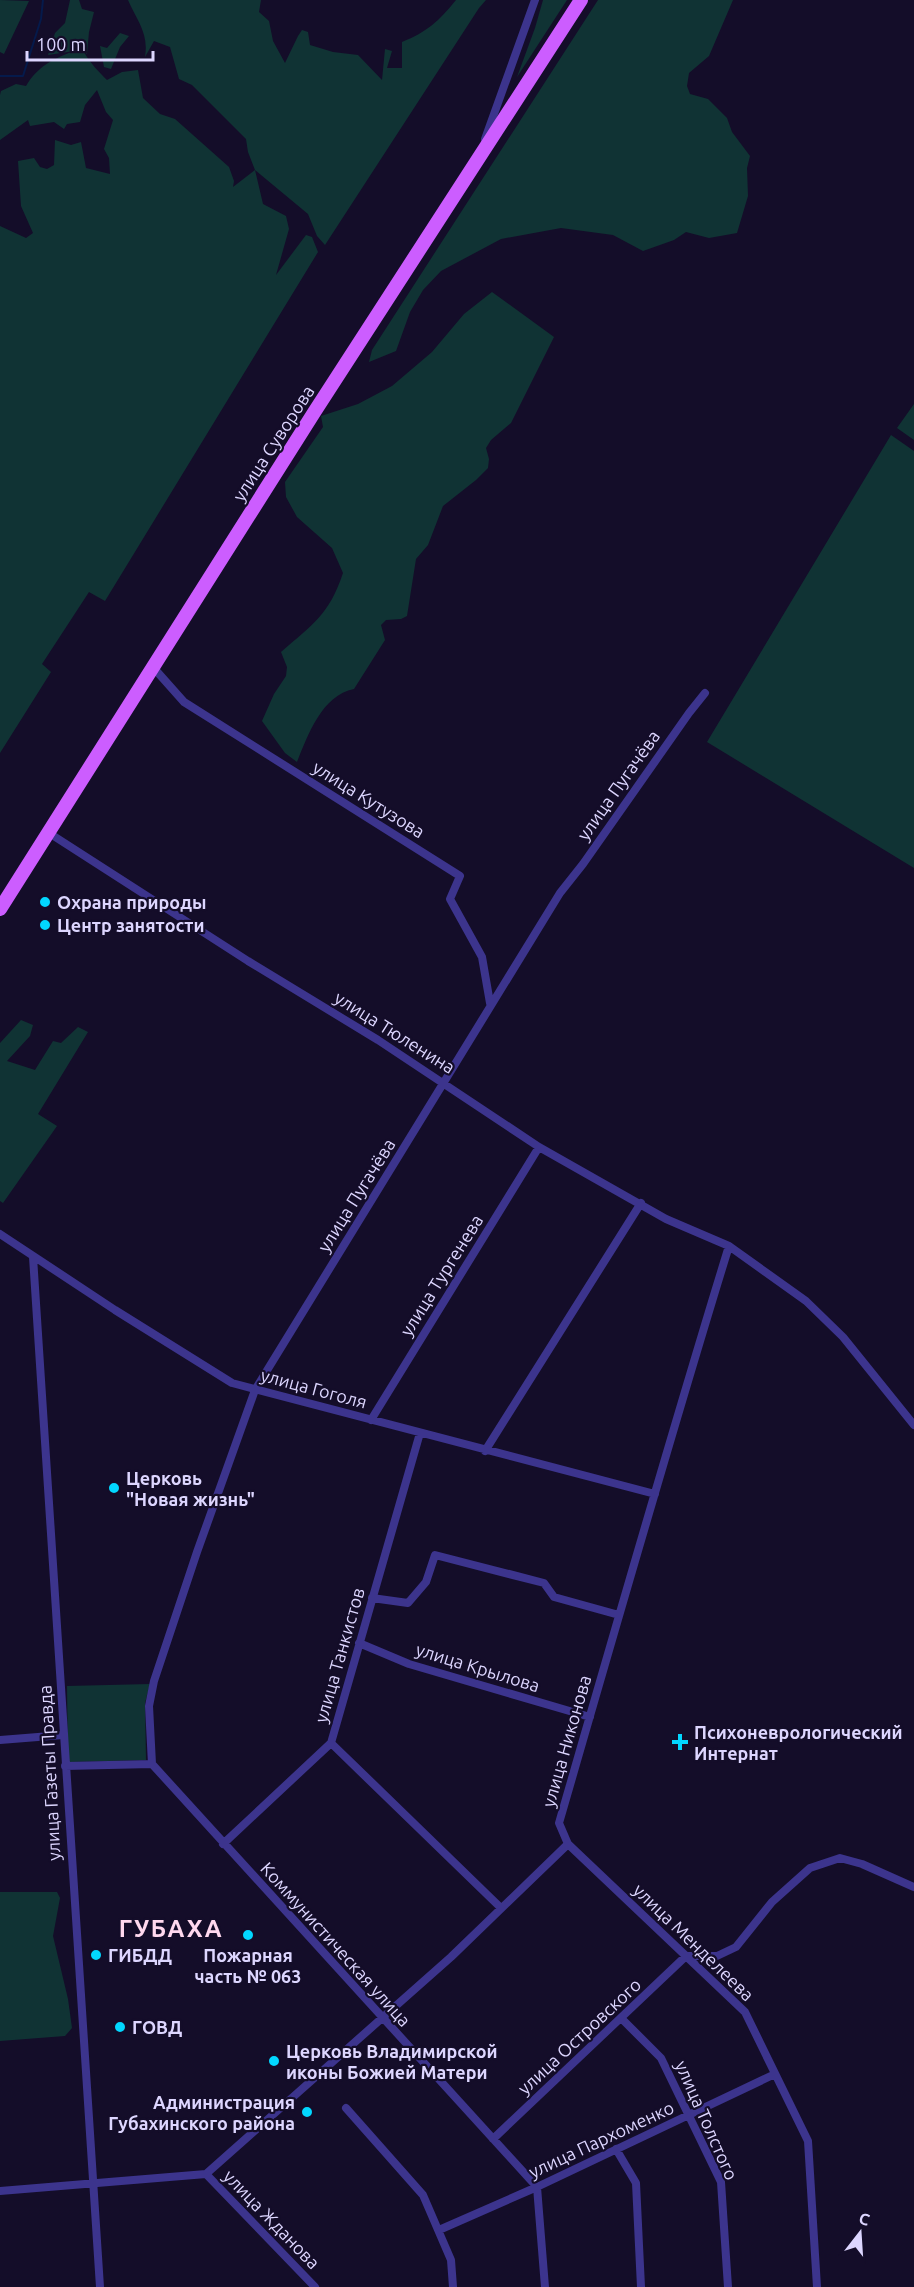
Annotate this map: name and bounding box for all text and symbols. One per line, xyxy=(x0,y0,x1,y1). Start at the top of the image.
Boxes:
scale bar xyxy=(27,24,153,62)
text: 100 m xyxy=(36,34,86,54)
street label: улица Суворова xyxy=(228,381,318,505)
street label: улица Пугачёва xyxy=(573,726,663,844)
street label: улица Кутузова xyxy=(309,757,429,841)
place label: Охрана природы xyxy=(57,892,206,912)
marker: Охрана природы xyxy=(38,895,52,909)
place label: Центр занятости xyxy=(57,915,204,935)
marker: Центр занятости xyxy=(38,918,52,932)
street label: улица Тюленина xyxy=(331,987,459,1077)
street label: улица Пугачёва xyxy=(313,1135,399,1255)
street label: улица Тургенева xyxy=(396,1211,486,1339)
street label: улица Гоголя xyxy=(259,1364,369,1412)
place label: Церковь "Новая жизнь" xyxy=(126,1468,255,1509)
marker: Церковь "Новая жизнь" xyxy=(107,1481,121,1495)
street label: улица Танкистов xyxy=(310,1585,368,1725)
street label: улица Крылова xyxy=(414,1639,542,1695)
street label: улица Никонова xyxy=(538,1673,594,1809)
street label: улица Газеты Правда xyxy=(34,1685,64,1861)
place label: Психоневрологический Интернат xyxy=(694,1722,903,1763)
marker: Психоневрологический Интернат xyxy=(671,1733,689,1751)
street label: Коммунистическая улица xyxy=(257,1858,415,2030)
street label: улица Менделеева xyxy=(630,1879,758,2005)
district label: ГУБАХА xyxy=(119,1915,223,1942)
marker: Пожарная часть № 063 xyxy=(241,1928,255,1942)
place label: ГИБДД xyxy=(108,1945,172,1965)
place label: Пожарная часть № 063 xyxy=(195,1945,301,1986)
marker: ГИБДД xyxy=(89,1948,103,1962)
street label: улица Островского xyxy=(513,1974,645,2098)
place label: ГОВД xyxy=(132,2017,182,2037)
marker: ГОВД xyxy=(113,2020,127,2034)
place label: Церковь Владимирской иконы Божией Матери xyxy=(286,2041,498,2082)
marker: Церковь Владимирской иконы Божией Матери xyxy=(267,2054,281,2068)
street label: улица Толстого xyxy=(672,2057,742,2183)
place label: Администрация Губахинского района xyxy=(108,2092,295,2133)
street label: улица Пархоменко xyxy=(525,2097,677,2181)
marker: Администрация Губахинского района xyxy=(300,2105,314,2119)
street label: улица Жданова xyxy=(220,2166,324,2272)
north arrow xyxy=(830,2203,890,2263)
text: С xyxy=(857,2209,872,2229)

